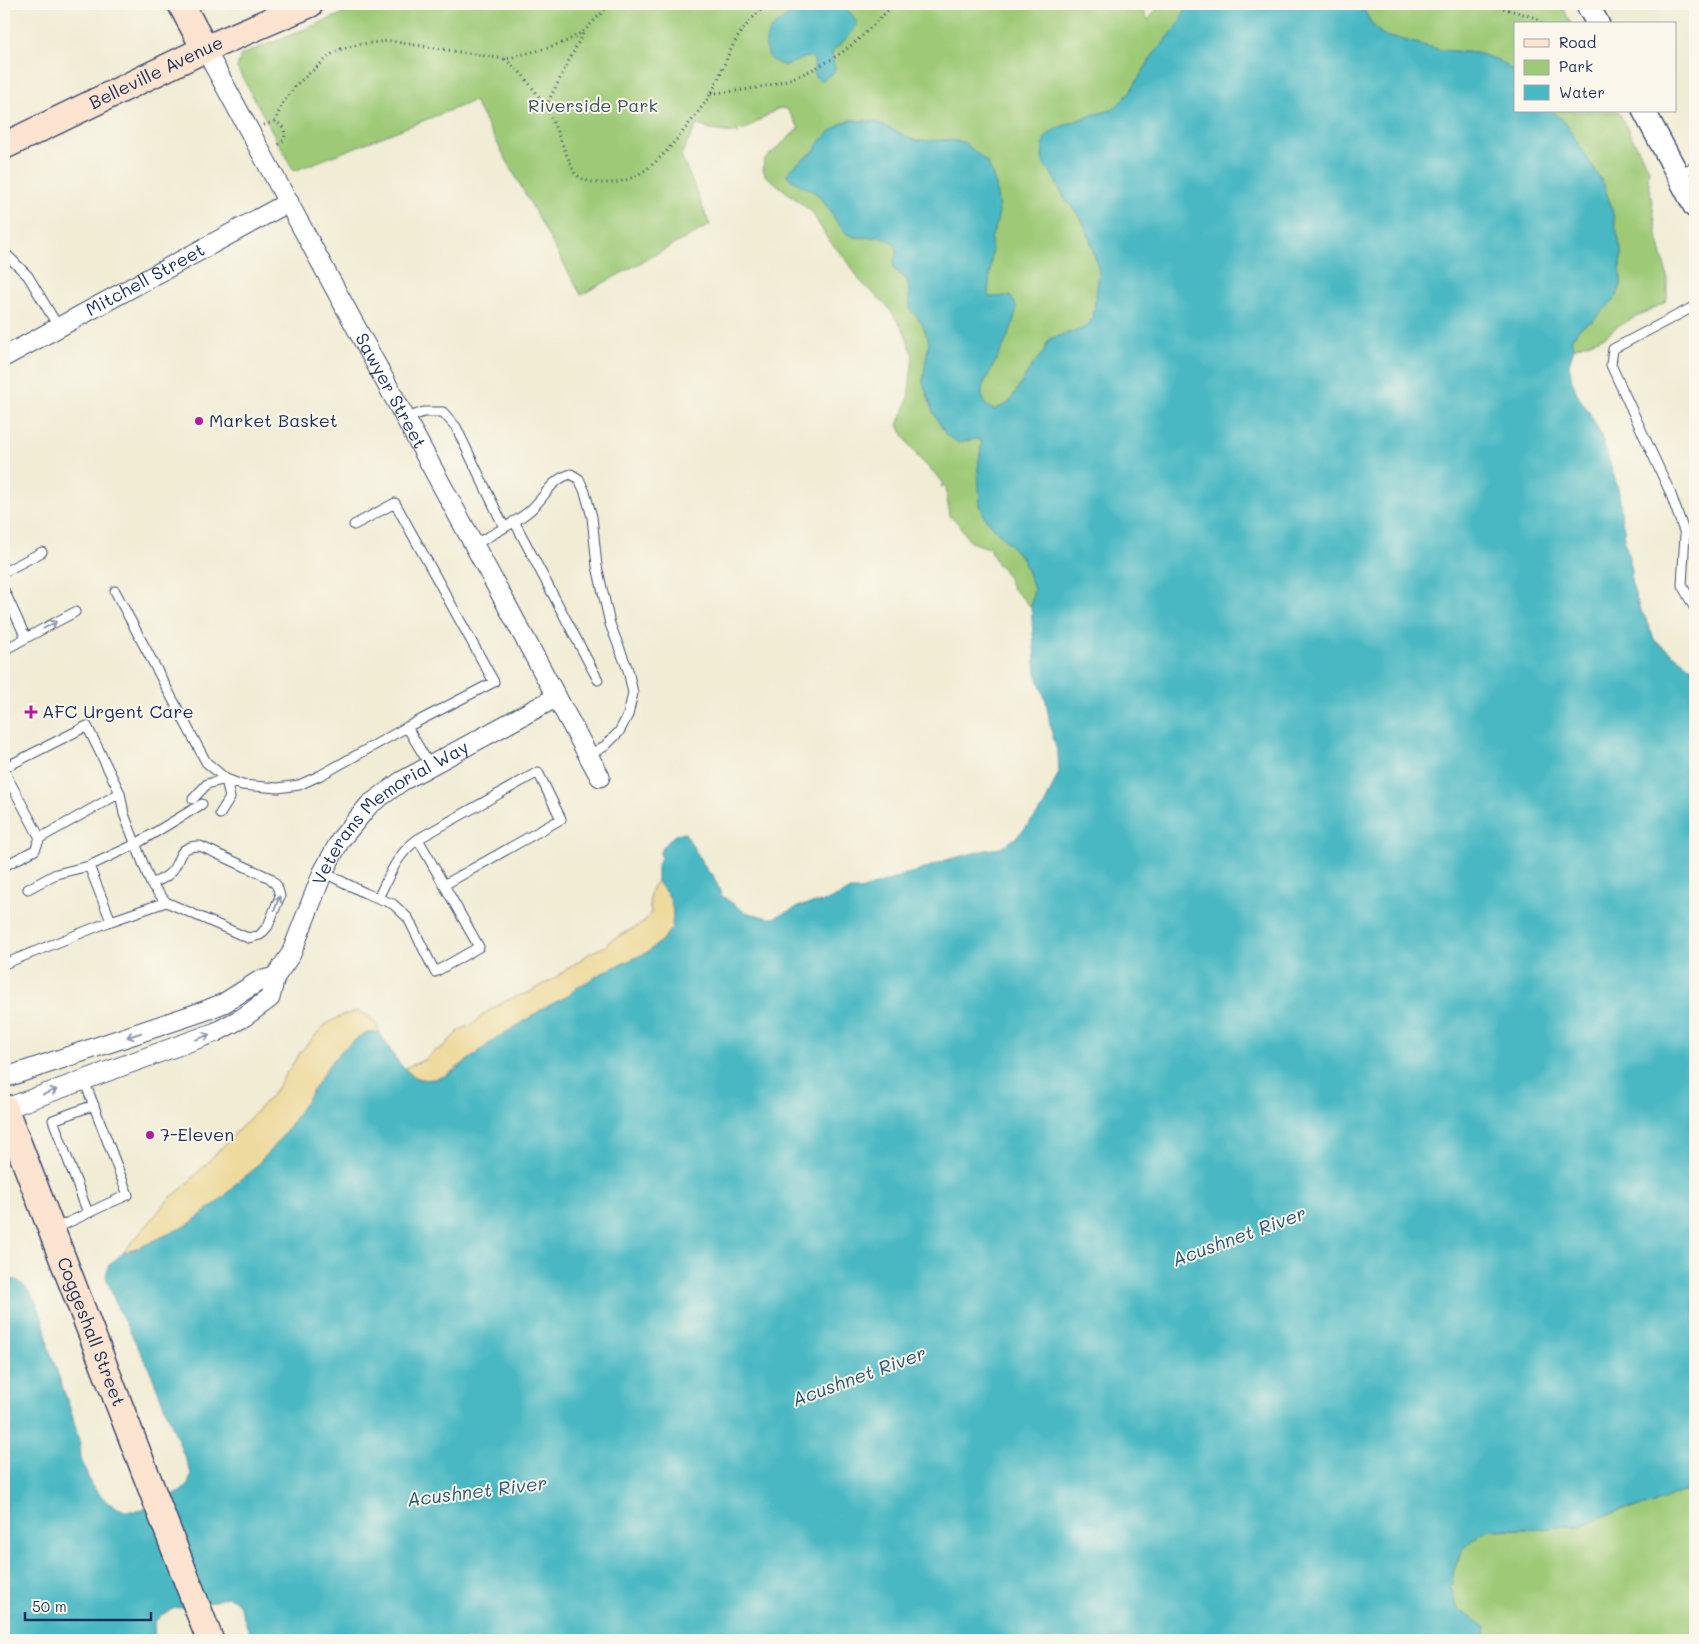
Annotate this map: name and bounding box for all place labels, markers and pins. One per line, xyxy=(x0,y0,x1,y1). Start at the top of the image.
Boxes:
place label: Market Basket xyxy=(209,408,338,432)
marker: Market Basket xyxy=(193,415,205,427)
place label: AFC Urgent Care xyxy=(42,699,194,723)
marker: AFC Urgent Care xyxy=(24,705,38,719)
place label: 7-Eleven xyxy=(160,1122,234,1146)
marker: 7-Eleven xyxy=(144,1129,156,1141)

